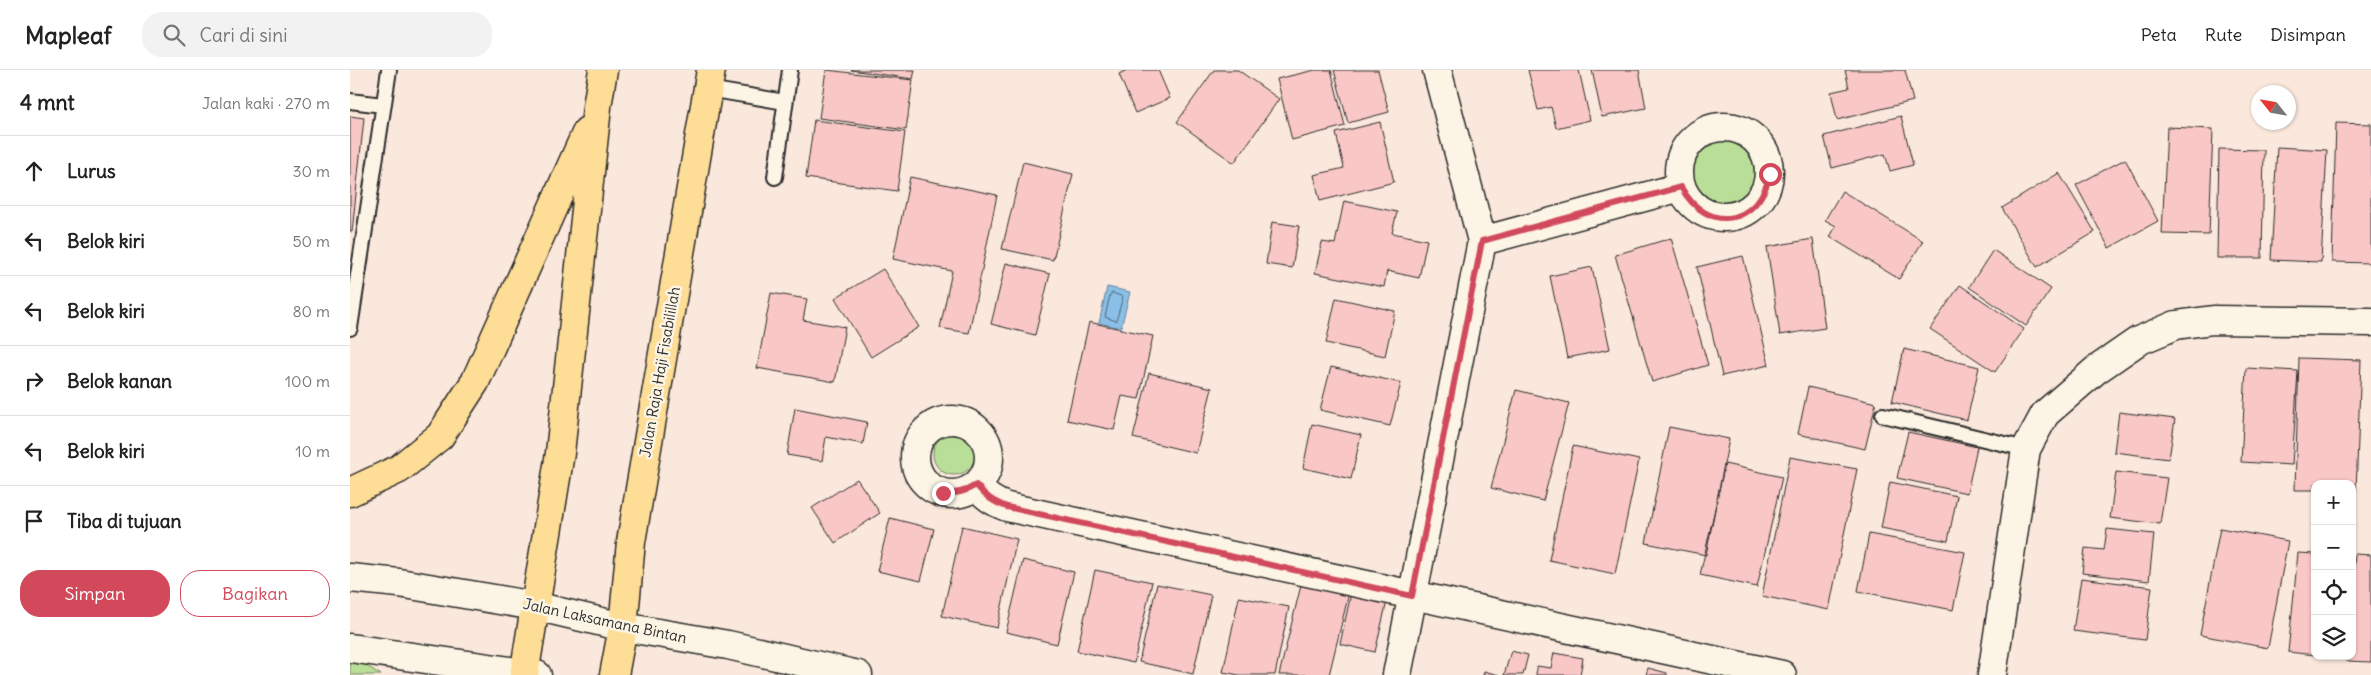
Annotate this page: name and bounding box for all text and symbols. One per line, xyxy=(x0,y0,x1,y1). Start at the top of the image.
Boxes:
search box xyxy=(142,12,492,57)
text: Mapleaf xyxy=(25,20,112,50)
icon: search xyxy=(160,21,188,49)
text: Cari di sini xyxy=(200,23,287,47)
text: Peta xyxy=(2141,23,2177,46)
text: Rute xyxy=(2205,23,2242,46)
text: Disimpan xyxy=(2270,23,2346,46)
north arrow xyxy=(2251,85,2296,130)
text: 4 mnt xyxy=(20,89,75,116)
text: Jalan kaki · 270 m xyxy=(202,93,330,113)
icon: ahead xyxy=(20,157,48,185)
text: Lurus xyxy=(67,159,116,183)
text: 30 m xyxy=(293,161,330,181)
route start xyxy=(1759,163,1782,186)
icon: left xyxy=(20,227,48,255)
text: Belok kiri xyxy=(67,229,145,253)
text: 50 m xyxy=(292,231,330,251)
street label: Jalan Raja Haji Fisabilillah xyxy=(635,285,684,459)
icon: left xyxy=(20,297,48,325)
text: Belok kiri xyxy=(67,299,145,323)
text: 80 m xyxy=(292,301,330,321)
icon: right xyxy=(20,367,48,395)
text: Belok kanan xyxy=(67,369,172,393)
text: 100 m xyxy=(285,371,330,391)
icon: left xyxy=(20,437,48,465)
text: Belok kiri xyxy=(67,439,145,463)
text: 10 m xyxy=(295,441,330,461)
map controls xyxy=(2311,480,2356,660)
button: + xyxy=(2311,480,2356,525)
route end xyxy=(932,482,955,505)
icon: arrive xyxy=(20,507,48,535)
text: Tiba di tujuan xyxy=(67,509,182,533)
button: − xyxy=(2311,525,2356,570)
button: Simpan xyxy=(20,570,170,617)
button: Bagikan xyxy=(180,570,330,617)
button: locate xyxy=(2311,570,2356,615)
street label: Jalan Laksamana Bintan xyxy=(522,594,689,647)
button: layers xyxy=(2311,615,2356,660)

